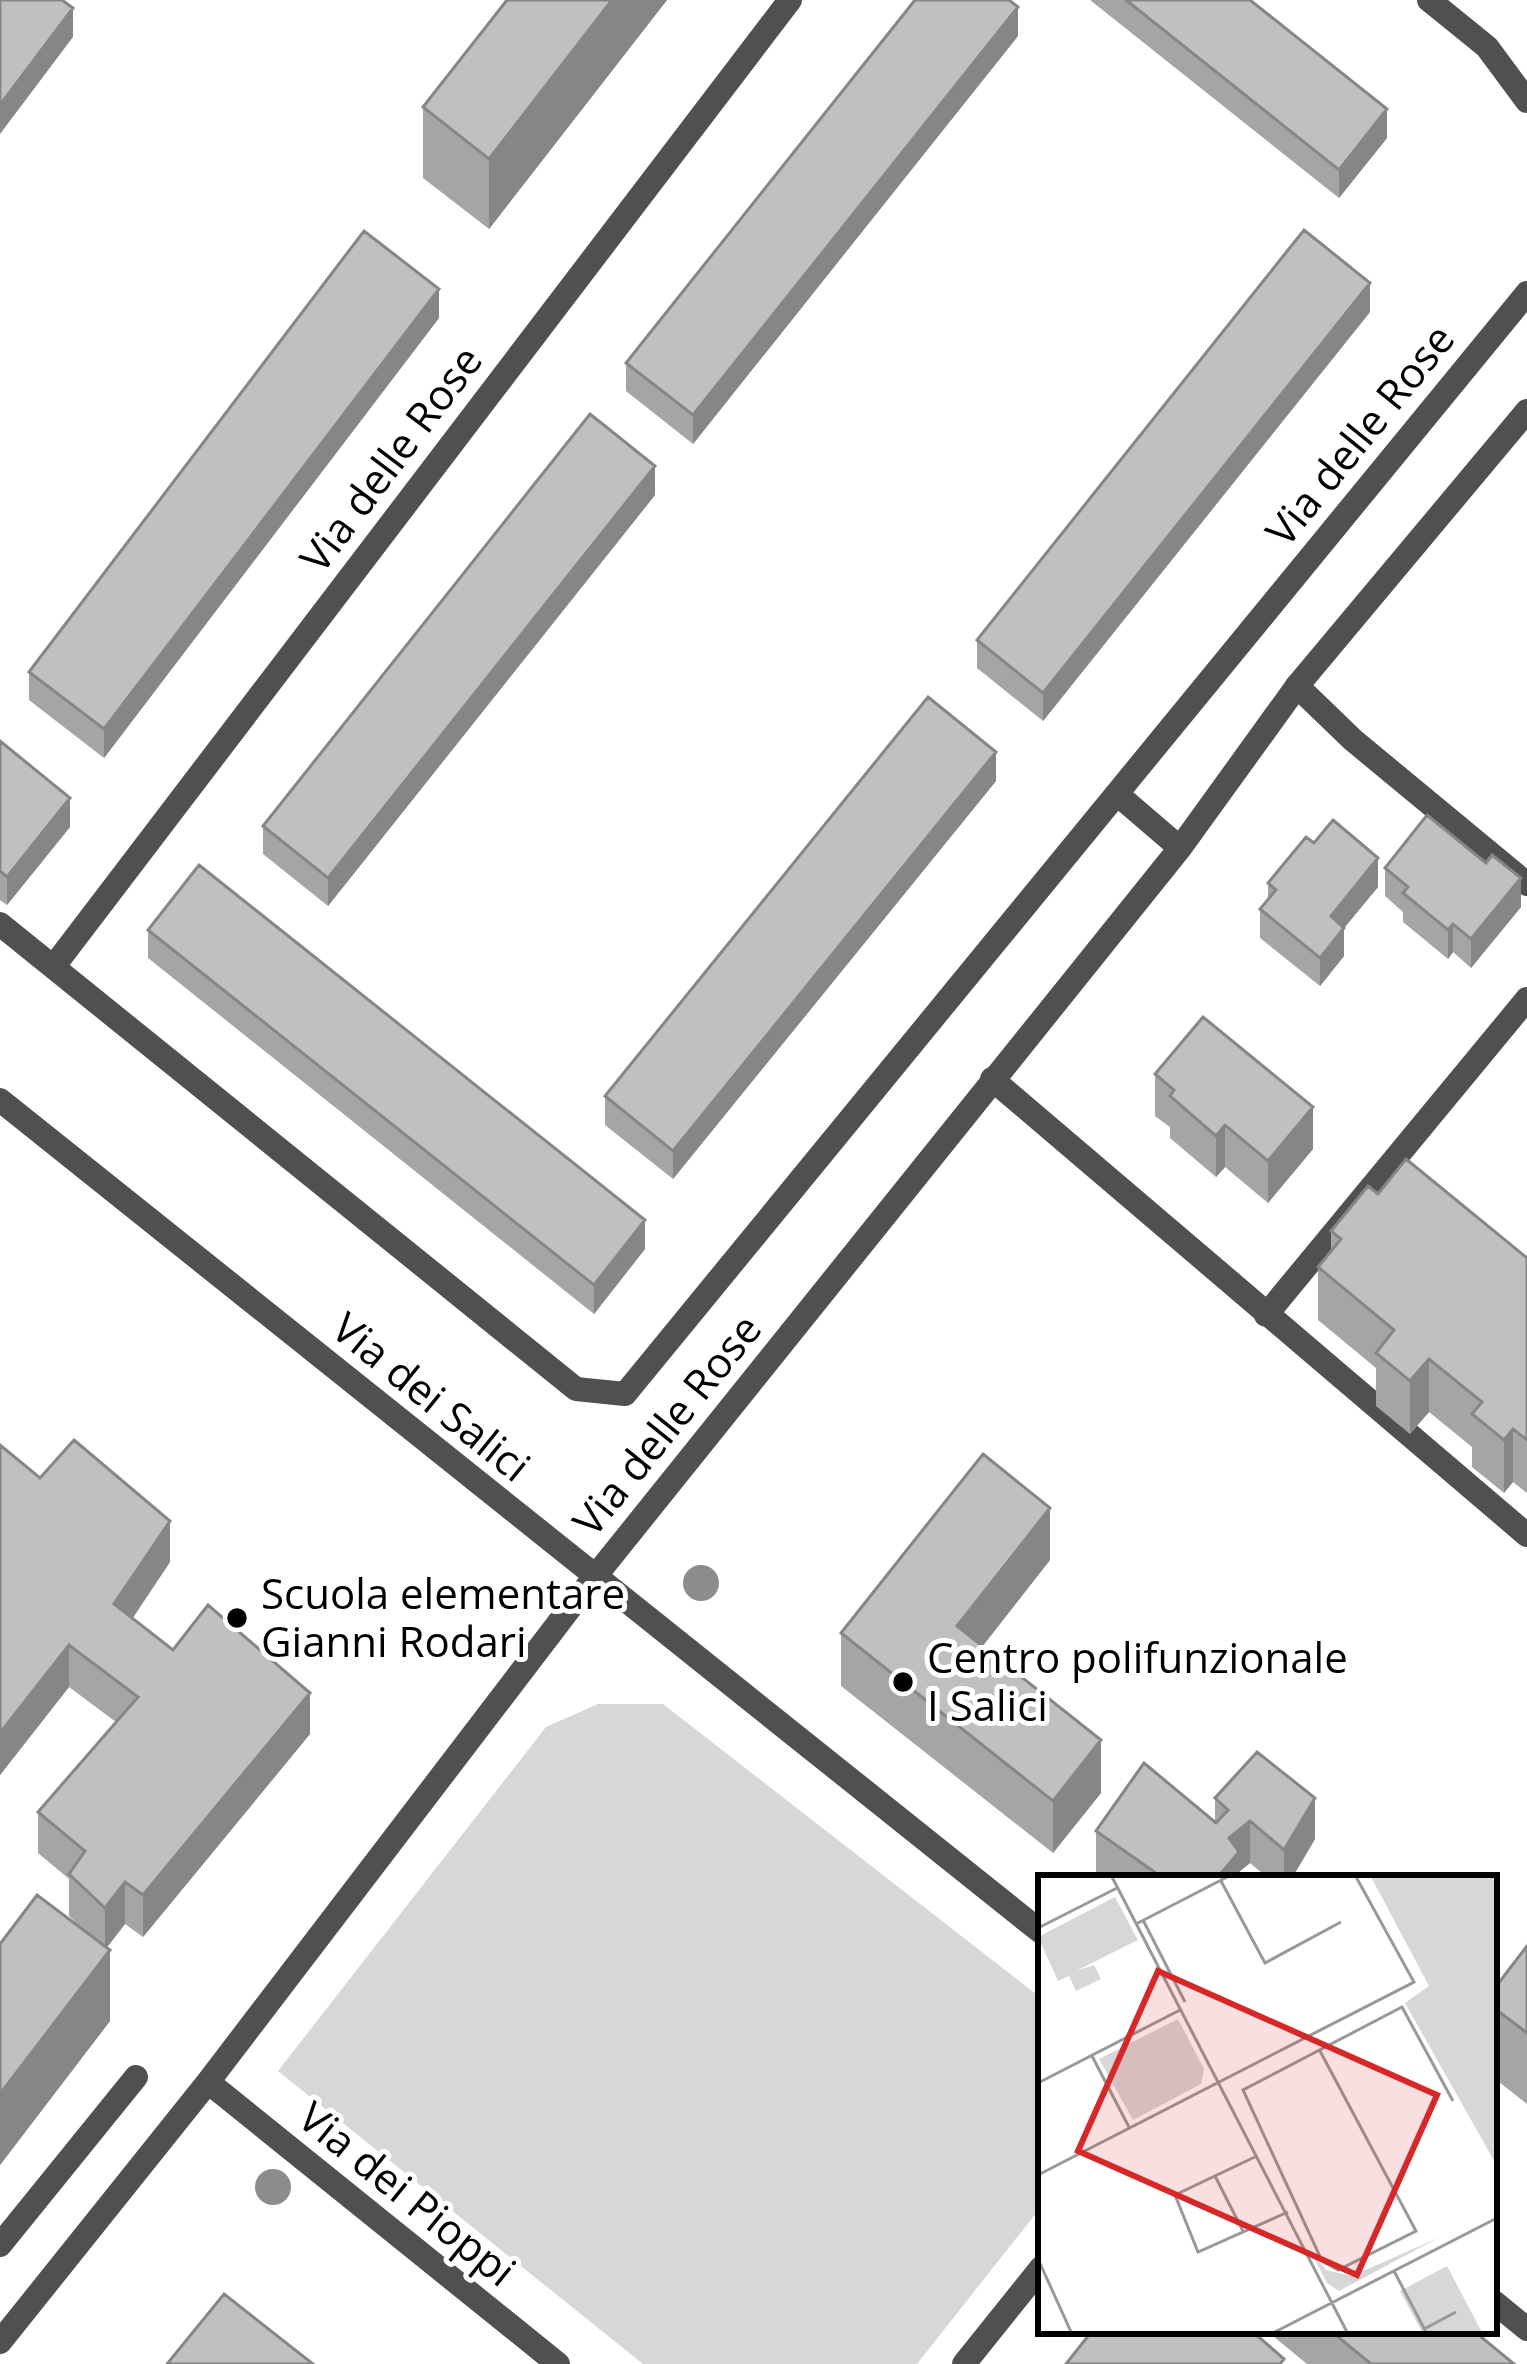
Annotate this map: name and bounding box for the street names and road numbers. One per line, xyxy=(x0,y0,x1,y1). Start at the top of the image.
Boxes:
street label: Via delle Rose xyxy=(1252,311,1466,557)
street label: Via delle Rose xyxy=(286,333,494,583)
street label: Via dei Salici xyxy=(321,1298,543,1493)
street label: Via delle Rose xyxy=(559,1301,773,1547)
street label: Via dei Pioppi xyxy=(287,2088,528,2298)

